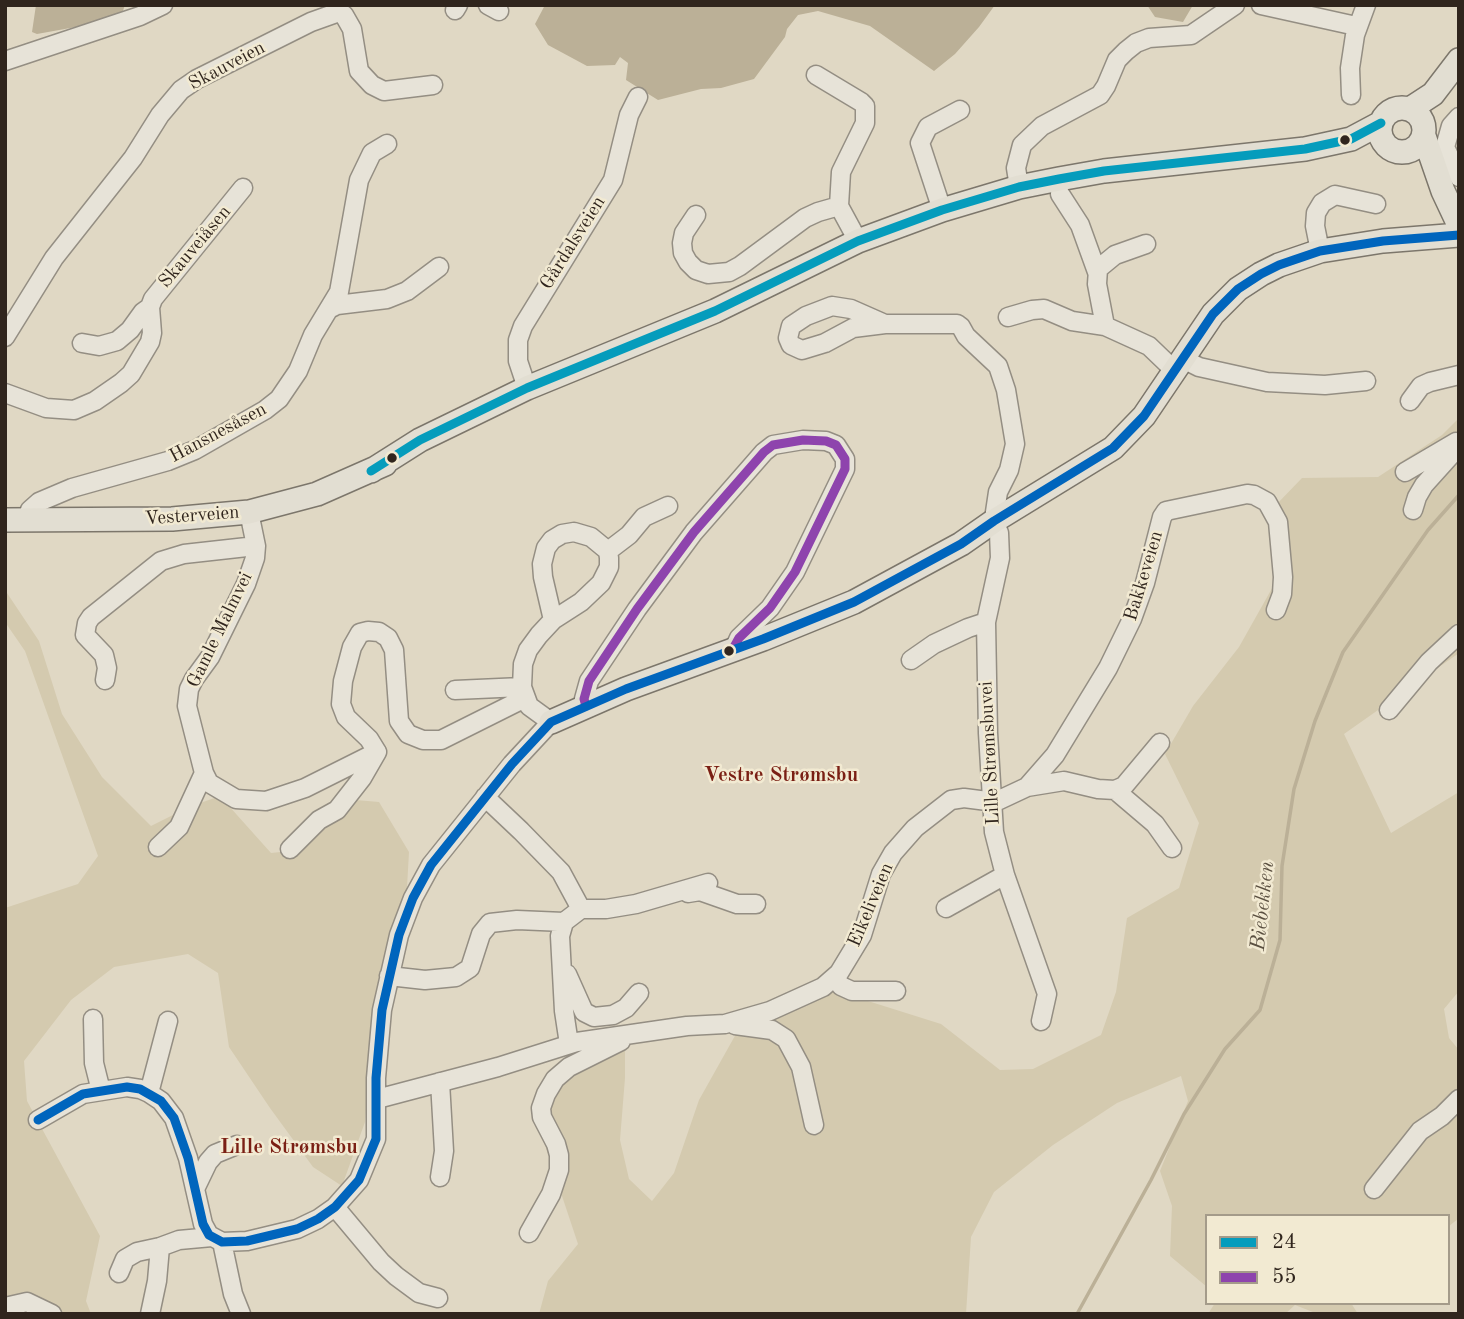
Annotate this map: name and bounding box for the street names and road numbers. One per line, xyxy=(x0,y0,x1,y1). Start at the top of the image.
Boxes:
street label: Skauveien xyxy=(185,36,269,96)
street label: Gårdalsveien xyxy=(535,192,611,294)
street label: Skauveiåsen xyxy=(154,201,236,293)
street label: Hansnesåsen xyxy=(166,398,270,468)
street label: Vesterveien xyxy=(144,501,240,531)
street label: Bakkeveien xyxy=(1119,528,1169,624)
street label: Gamle Malmvei xyxy=(182,568,258,692)
street label: Lille Strømsbuvei xyxy=(975,680,1005,826)
street label: Eikeliveien xyxy=(843,860,899,950)

